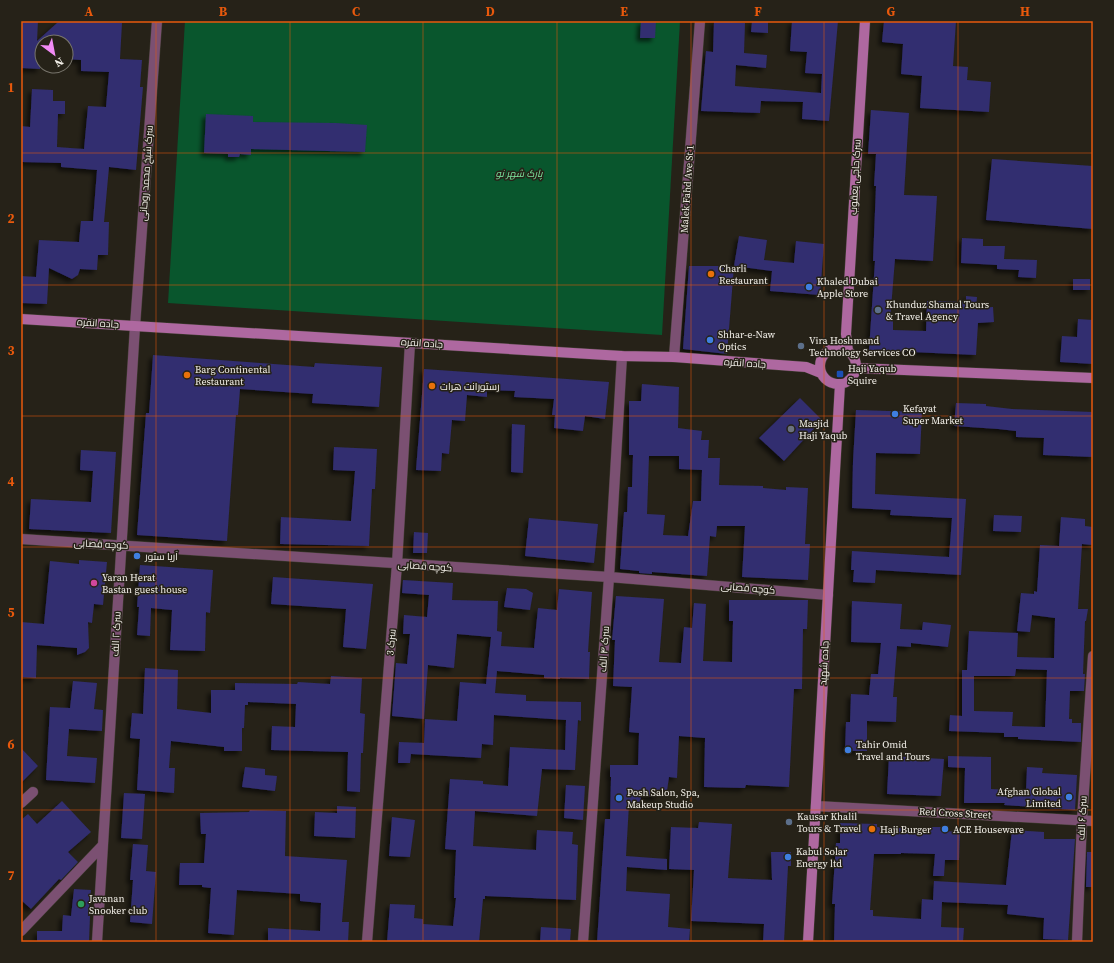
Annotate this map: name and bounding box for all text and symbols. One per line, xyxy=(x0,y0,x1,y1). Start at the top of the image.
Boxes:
text: A xyxy=(85,3,94,20)
text: B xyxy=(219,3,228,20)
text: C xyxy=(352,3,360,20)
text: D xyxy=(485,3,495,20)
text: E xyxy=(620,3,628,20)
text: F xyxy=(754,3,762,20)
text: G xyxy=(887,3,896,20)
text: H xyxy=(1020,3,1030,20)
north arrow xyxy=(34,34,74,74)
text: N xyxy=(52,54,66,71)
text: 1 xyxy=(7,79,15,96)
street label: سرک شیخ محمد روحانی xyxy=(136,125,156,221)
street label: سرک حاجی یعقوب xyxy=(847,139,863,215)
street label: Malek Fahd Ave St 1 xyxy=(677,145,697,233)
park label: پارک شهر نو xyxy=(495,167,544,181)
text: 2 xyxy=(7,210,15,227)
place label: Charli Restaurant xyxy=(719,262,768,287)
marker: Charli Restaurant xyxy=(706,269,716,279)
place label: Khaled Dubai Apple Store xyxy=(817,275,878,300)
marker: Khaled Dubai Apple Store xyxy=(804,282,814,292)
place label: Khunduz Shamal Tours & Travel Agency xyxy=(886,298,989,323)
marker: Khunduz Shamal Tours & Travel Agency xyxy=(873,305,883,315)
street label: جاده انقره xyxy=(77,315,119,331)
place label: Shhar-e-Naw Optics xyxy=(718,328,776,353)
place label: Vira Hoshmand Technology Services CO xyxy=(809,334,915,359)
street label: جاده انقره xyxy=(401,335,443,351)
marker: Shhar-e-Naw Optics xyxy=(705,335,715,345)
marker: Vira Hoshmand Technology Services CO xyxy=(796,341,806,351)
text: 3 xyxy=(7,342,15,359)
street label: جاده انقره xyxy=(724,355,766,371)
place label: Haji Yaqub Squire xyxy=(848,362,897,387)
place label: Barg Continental Restaurant xyxy=(195,363,271,388)
marker: Haji Yaqub Squire xyxy=(835,369,845,379)
marker: Barg Continental Restaurant xyxy=(182,370,192,380)
place label: رستورانت هرات xyxy=(440,380,500,393)
marker: رستورانت هرات xyxy=(427,381,437,391)
place label: Kefayat Super Market xyxy=(903,402,964,427)
marker: Kefayat Super Market xyxy=(890,409,900,419)
place label: Masjid Haji Yaqub xyxy=(799,417,848,442)
marker: Masjid Haji Yaqub xyxy=(786,424,796,434)
text: 4 xyxy=(7,473,15,490)
street label: کوچه قصابی xyxy=(73,536,129,552)
place label: آریا ستور xyxy=(144,550,178,563)
marker: آریا ستور xyxy=(132,551,142,561)
street label: کوچه قصابی xyxy=(397,558,453,574)
place label: Yaran Herat Bastan guest house xyxy=(102,571,187,596)
marker: Yaran Herat Bastan guest house xyxy=(89,578,99,588)
street label: کوچه قصابی xyxy=(720,579,776,597)
text: 5 xyxy=(7,604,15,621)
street label: سرک ۲ الف xyxy=(108,611,124,657)
street label: سرک ۴ الف xyxy=(596,625,612,673)
street label: سرک 3 xyxy=(383,628,399,656)
street label: جاده شهید xyxy=(816,640,832,686)
text: 6 xyxy=(7,736,15,753)
place label: Tahir Omid Travel and Tours xyxy=(856,738,930,763)
marker: Tahir Omid Travel and Tours xyxy=(843,745,853,755)
place label: Afghan Global Limited xyxy=(997,785,1061,810)
place label: Posh Salon, Spa, Makeup Studio xyxy=(627,786,700,811)
marker: Afghan Global Limited xyxy=(1064,792,1074,802)
marker: Posh Salon, Spa, Makeup Studio xyxy=(614,793,624,803)
street label: سرک ۶ الف xyxy=(1074,795,1090,841)
street label: Red Cross Street xyxy=(919,805,992,821)
place label: Kausar Khalil Tours & Travel xyxy=(797,810,861,835)
marker: Kausar Khalil Tours & Travel xyxy=(784,817,794,827)
place label: Haji Burger xyxy=(880,823,932,836)
place label: ACE Houseware xyxy=(953,823,1024,836)
marker: Haji Burger xyxy=(867,824,877,834)
marker: ACE Houseware xyxy=(940,824,950,834)
place label: Kabul Solar Energy ltd xyxy=(796,845,848,870)
marker: Kabul Solar Energy ltd xyxy=(783,852,793,862)
text: 7 xyxy=(7,867,15,884)
place label: Javanan Snooker club xyxy=(88,892,147,917)
marker: Javanan Snooker club xyxy=(76,899,86,909)

